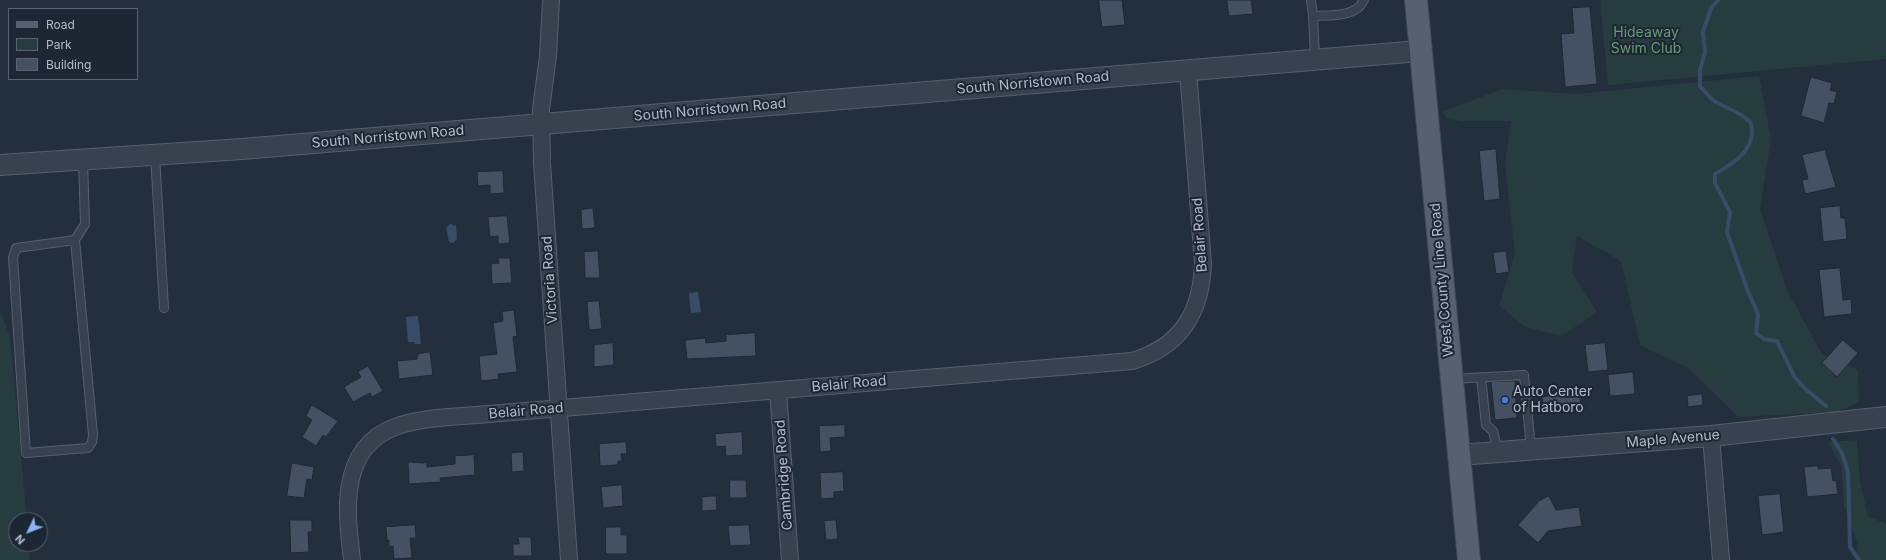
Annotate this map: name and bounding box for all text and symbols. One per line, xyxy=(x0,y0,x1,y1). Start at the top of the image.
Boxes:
legend xyxy=(8,8,138,80)
text: Road xyxy=(46,17,75,32)
park label: Hideaway Swim Club xyxy=(1611,25,1681,58)
text: Park xyxy=(46,37,72,52)
text: Building xyxy=(46,57,91,72)
street label: South Norristown Road xyxy=(956,68,1110,98)
street label: South Norristown Road xyxy=(633,95,787,125)
street label: South Norristown Road xyxy=(311,122,465,152)
street label: Belair Road xyxy=(1189,197,1211,273)
street label: West County Line Road xyxy=(1427,202,1457,358)
street label: Victoria Road xyxy=(539,235,561,325)
street label: Belair Road xyxy=(811,372,887,396)
place label: Auto Center of Hatboro xyxy=(1513,384,1592,416)
marker: Auto Center of Hatboro xyxy=(1500,395,1510,405)
street label: Belair Road xyxy=(488,399,564,423)
street label: Cambridge Road xyxy=(772,419,796,531)
street label: Maple Avenue xyxy=(1626,427,1720,451)
north arrow xyxy=(8,512,48,552)
text: N xyxy=(12,532,28,547)

